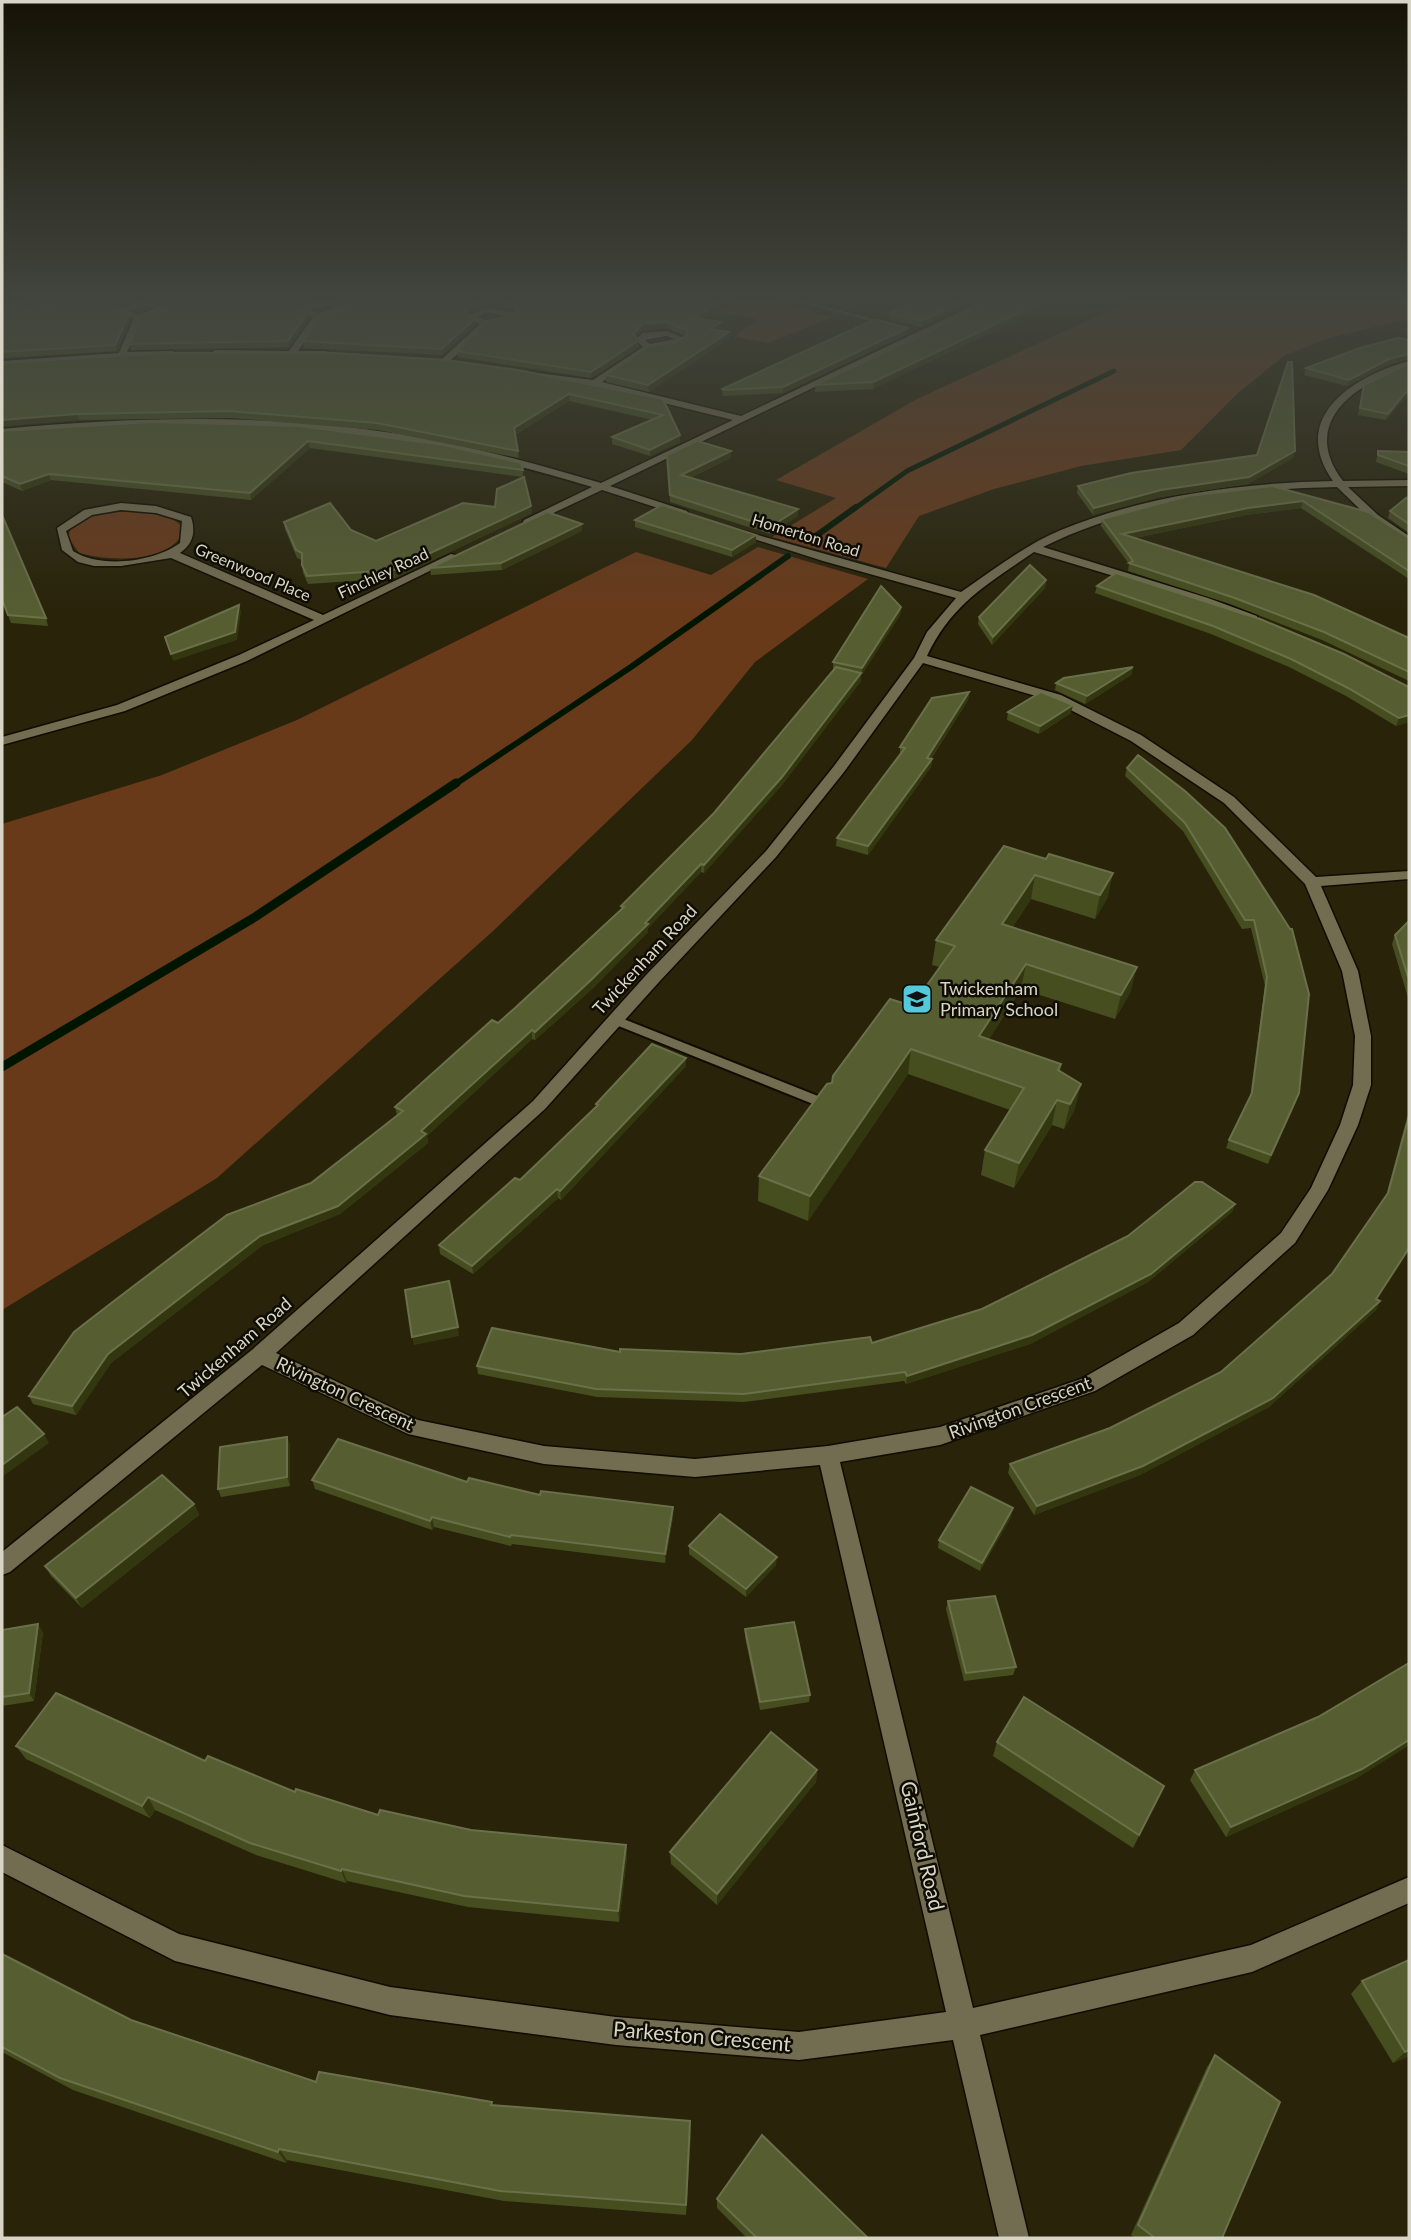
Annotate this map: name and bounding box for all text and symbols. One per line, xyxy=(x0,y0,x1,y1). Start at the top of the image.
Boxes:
street label: Homerton Road xyxy=(750,509,862,560)
street label: Greenwood Place xyxy=(193,539,314,604)
street label: Finchley Road xyxy=(334,543,431,602)
street label: Twickenham Road xyxy=(588,900,701,1019)
place label: Twickenham Primary School xyxy=(940,977,1058,1020)
school or university icon: Twickenham Primary School xyxy=(900,982,934,1016)
street label: Twickenham Road xyxy=(173,1292,295,1402)
street label: Rivington Crescent xyxy=(273,1352,418,1435)
street label: Rivington Crescent xyxy=(946,1371,1094,1443)
street label: Gainford Road xyxy=(896,1778,951,1913)
street label: Parkeston Crescent xyxy=(612,2015,793,2056)

